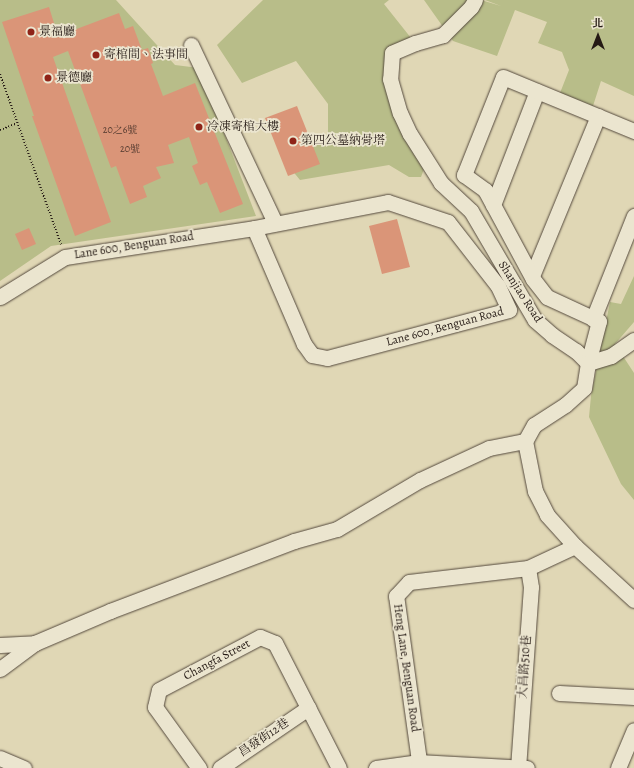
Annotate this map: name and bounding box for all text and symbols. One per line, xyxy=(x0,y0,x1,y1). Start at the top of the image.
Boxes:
north arrow xyxy=(578,16,618,56)
text: 北 xyxy=(593,16,604,31)
place label: 景福廳 xyxy=(39,25,75,39)
marker: 景福廳 xyxy=(26,27,36,37)
place label: 寄棺間、法事間 xyxy=(104,48,188,62)
marker: 寄棺間、法事間 xyxy=(91,50,101,60)
place label: 景德廳 xyxy=(56,71,92,85)
marker: 景德廳 xyxy=(43,73,53,83)
place label: 冷凍寄棺大樓 xyxy=(207,120,279,134)
marker: 冷凍寄棺大樓 xyxy=(194,122,204,132)
house number: 20之6號 xyxy=(103,124,137,136)
place label: 第四公墓納骨塔 xyxy=(301,134,385,148)
marker: 第四公墓納骨塔 xyxy=(288,136,298,146)
house number: 20號 xyxy=(120,143,140,155)
street label: Lane 600, Benguan Road xyxy=(73,229,195,263)
street label: Shanjiao Road xyxy=(495,259,545,325)
street label: Lane 600, Benguan Road xyxy=(385,304,505,350)
street label: Heng Lane, Benguan Road xyxy=(390,603,422,733)
street label: 大昌路510巷 xyxy=(516,635,534,699)
street label: Changfa Street xyxy=(181,636,253,684)
street label: 昌發街12巷 xyxy=(236,716,292,760)

